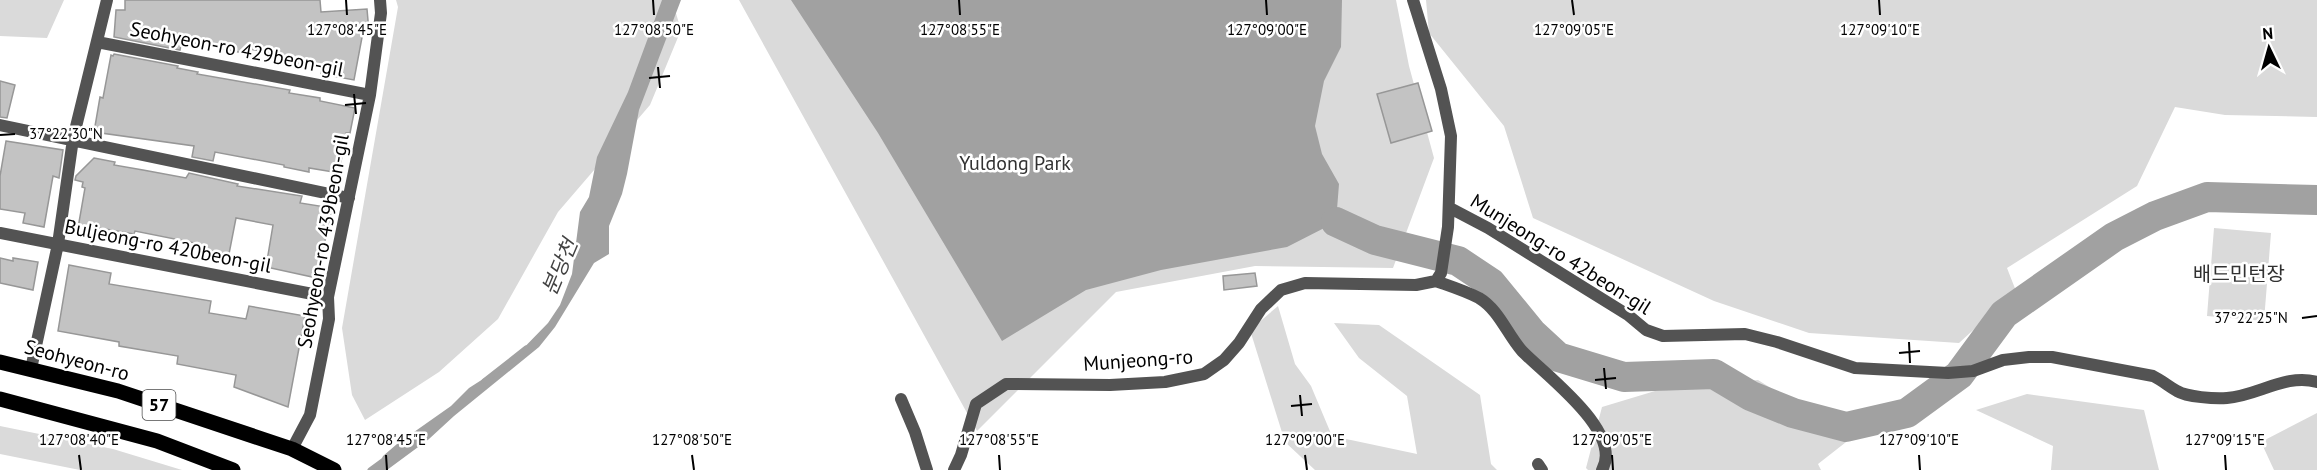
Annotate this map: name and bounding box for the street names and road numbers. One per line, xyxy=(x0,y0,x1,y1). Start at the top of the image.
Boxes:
street label: Seohyeon-ro 429beon-gil xyxy=(128,16,346,83)
street label: Seohyeon-ro 439beon-gil xyxy=(291,132,355,350)
street label: Munjeong-ro 42beon-gil xyxy=(1466,188,1656,320)
street label: Buljeong-ro 420beon-gil xyxy=(62,213,274,279)
street label: Seohyeon-ro xyxy=(22,334,132,386)
street label: Munjeong-ro xyxy=(1082,343,1194,377)
road number: 57 xyxy=(142,390,176,420)

